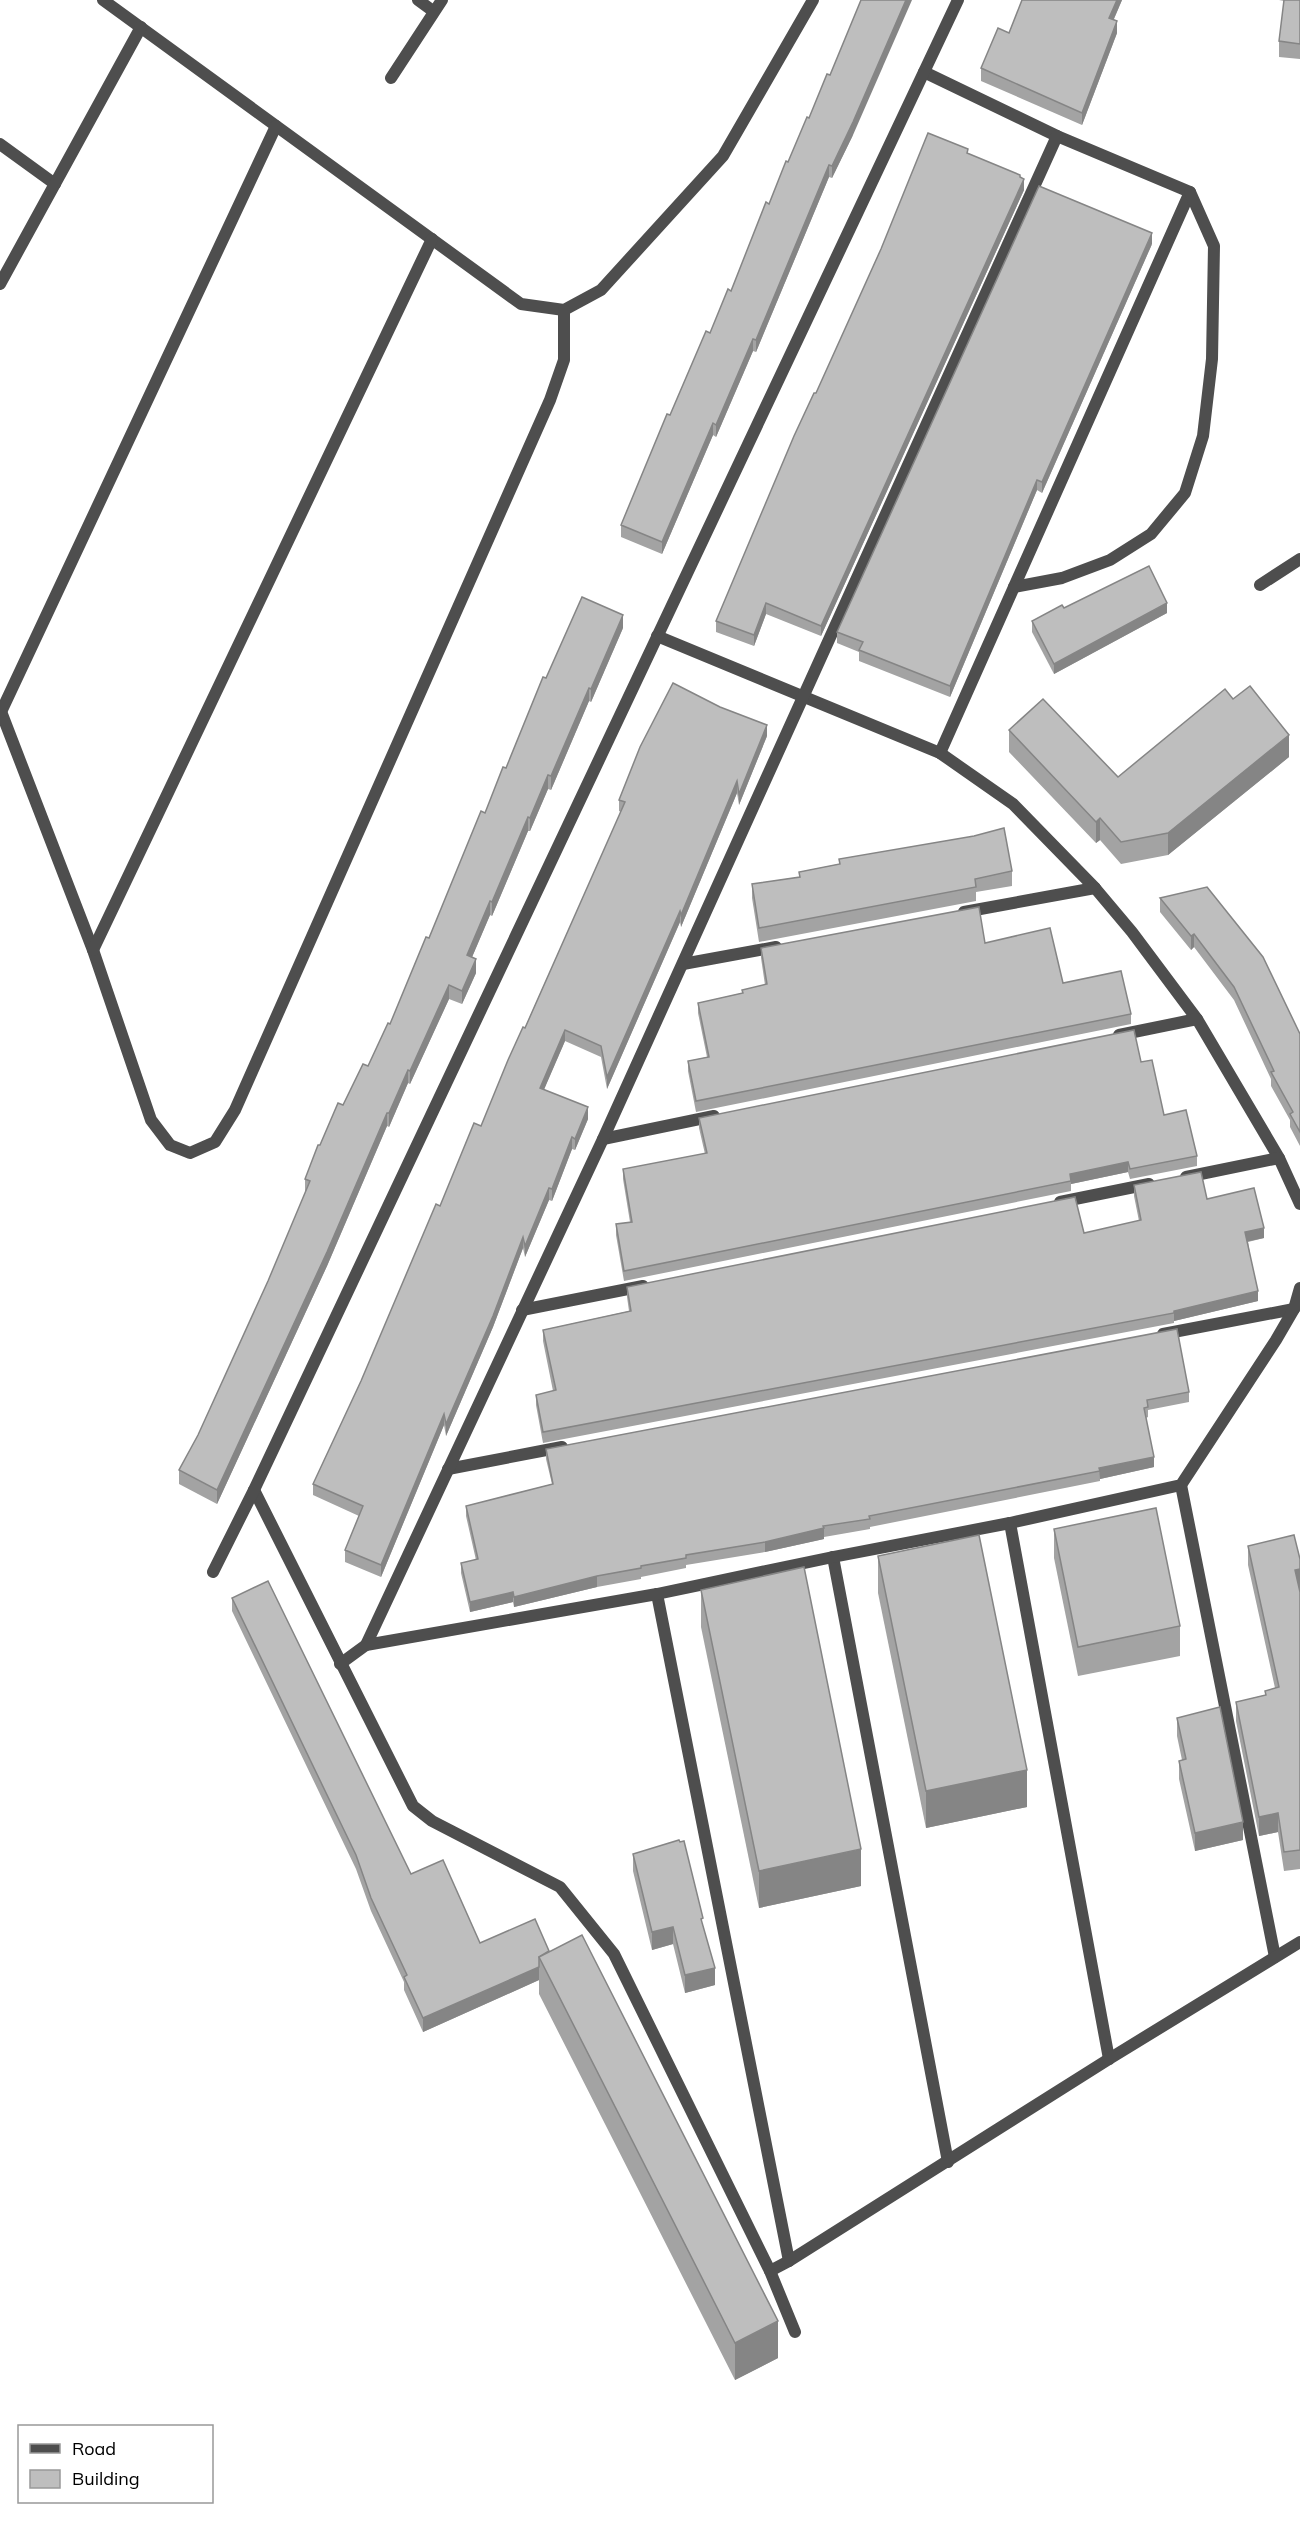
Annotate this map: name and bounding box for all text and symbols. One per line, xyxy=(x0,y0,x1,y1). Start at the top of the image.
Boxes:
legend xyxy=(18,2425,213,2503)
text: Road xyxy=(72,2437,116,2460)
text: Building xyxy=(72,2467,140,2490)

